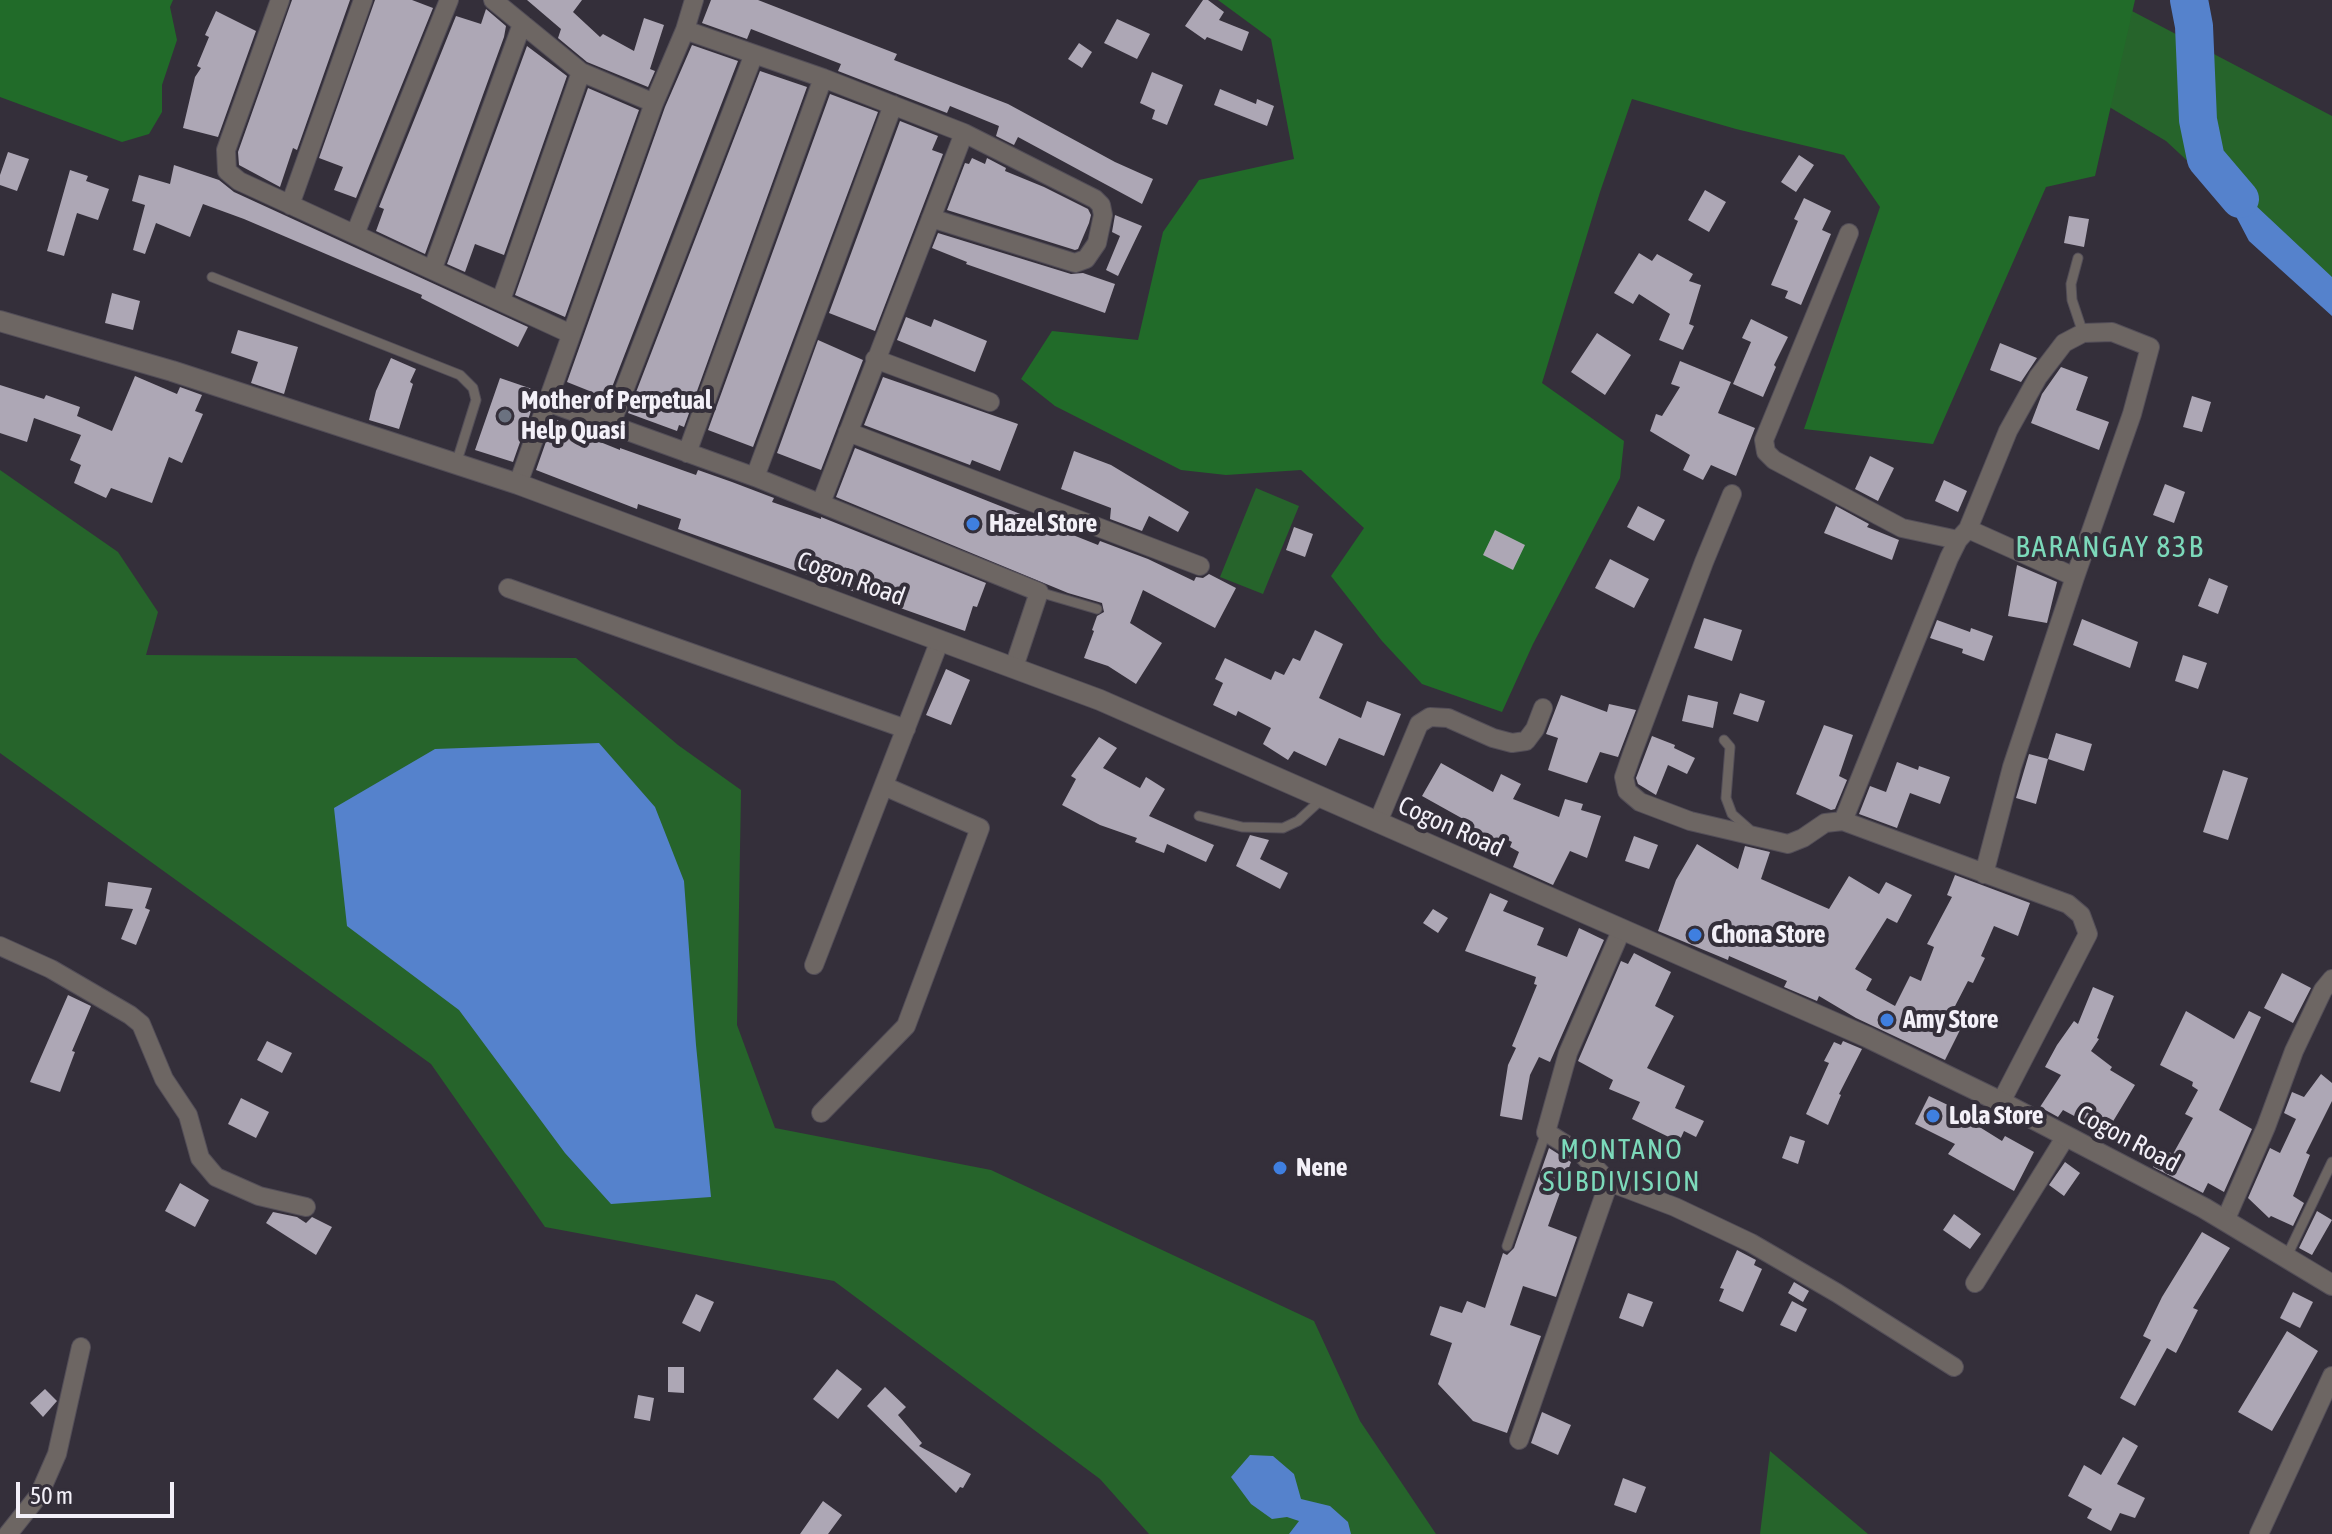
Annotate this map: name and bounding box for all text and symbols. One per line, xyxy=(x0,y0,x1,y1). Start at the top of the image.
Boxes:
place label: Mother of Perpetual Help Quasi xyxy=(521,385,712,446)
marker: Mother of Perpetual Help Quasi xyxy=(496,407,514,425)
place label: Hazel Store xyxy=(989,508,1097,540)
marker: Hazel Store xyxy=(964,515,982,533)
district label: BARANGAY 83B xyxy=(2015,530,2205,566)
street label: Cogon Road xyxy=(793,545,909,613)
street label: Cogon Road xyxy=(1393,790,1509,864)
place label: Chona Store xyxy=(1711,919,1826,951)
marker: Chona Store xyxy=(1686,926,1704,944)
place label: Amy Store xyxy=(1903,1004,1999,1036)
marker: Amy Store xyxy=(1878,1011,1896,1029)
street label: Cogon Road xyxy=(2071,1099,2185,1179)
place label: Lola Store xyxy=(1949,1100,2044,1132)
marker: Lola Store xyxy=(1924,1107,1942,1125)
district label: MONTANO SUBDIVISION xyxy=(1542,1133,1702,1199)
place label: Nene xyxy=(1296,1152,1348,1184)
marker: Nene xyxy=(1271,1159,1289,1177)
scale bar xyxy=(20,1466,178,1516)
text: 50 m xyxy=(30,1482,73,1509)

